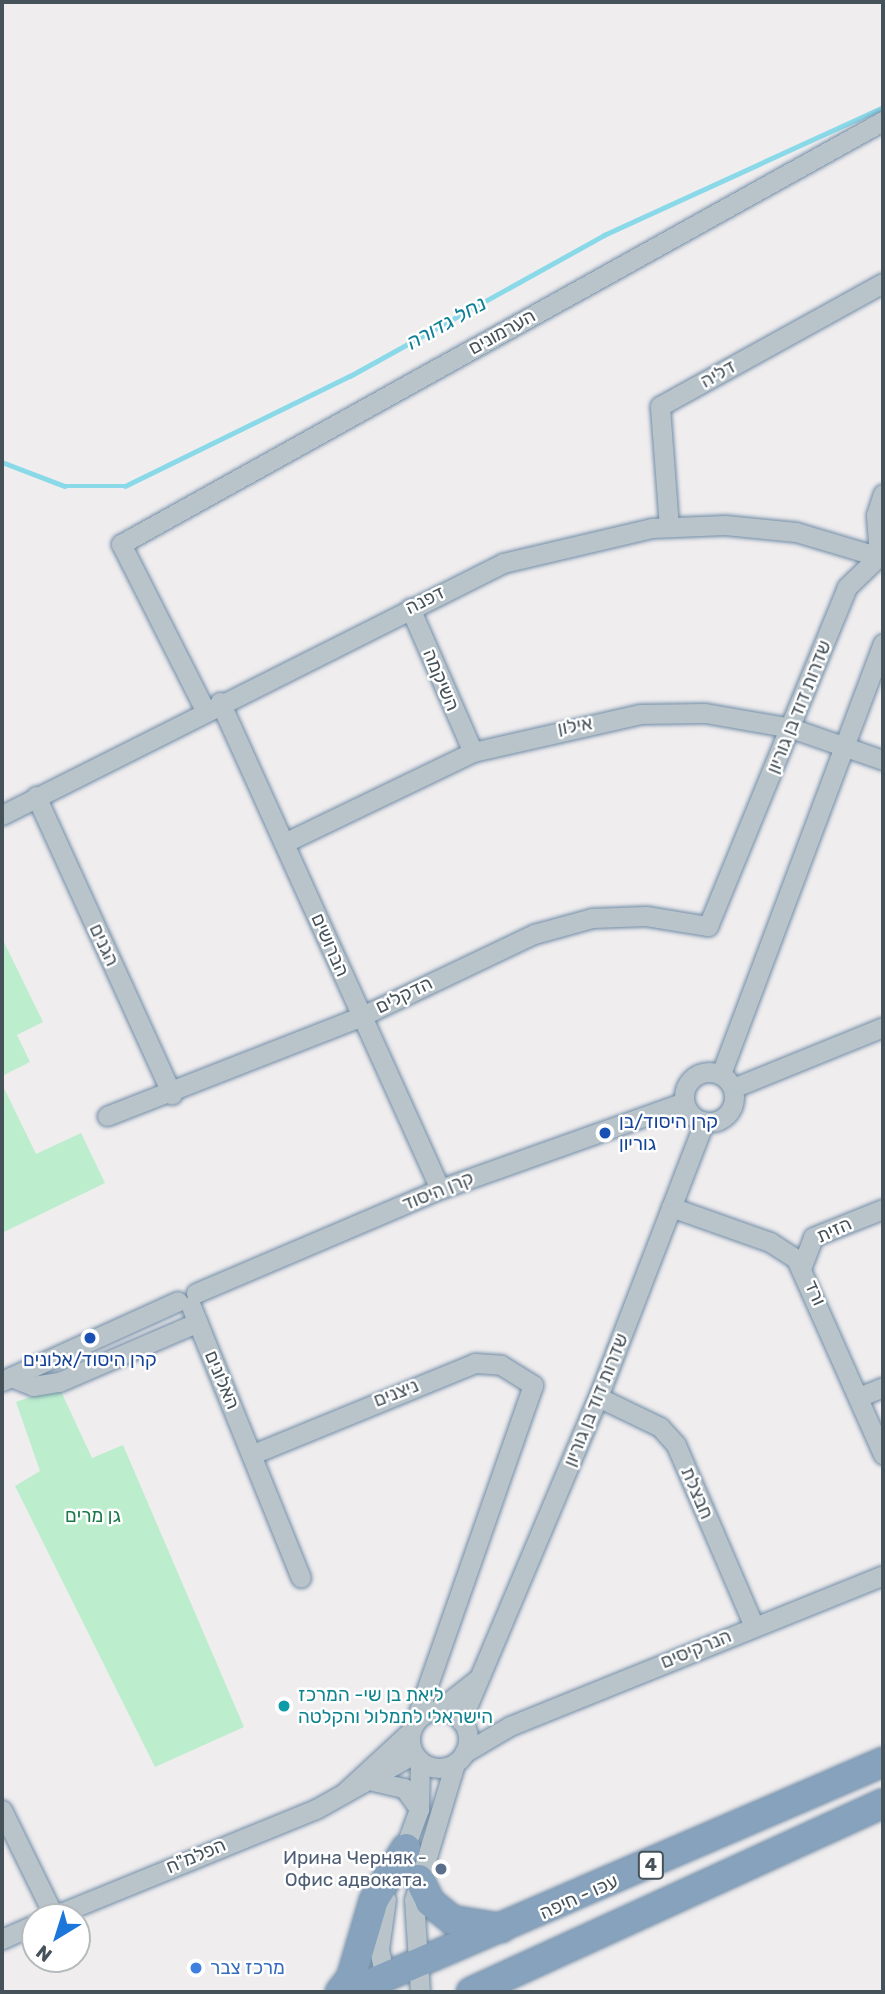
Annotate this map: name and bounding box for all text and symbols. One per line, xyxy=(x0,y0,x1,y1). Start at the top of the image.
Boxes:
water label: נחל גדורה xyxy=(401,291,491,355)
street label: הערמונים xyxy=(465,304,539,360)
street label: דליה xyxy=(696,355,740,393)
street label: דפנה xyxy=(402,581,448,619)
street label: שדרות דוד בן גוריון xyxy=(762,636,836,778)
street label: השיקמה xyxy=(418,646,464,714)
street label: אילון xyxy=(556,712,594,740)
street label: הברושים xyxy=(306,910,354,980)
street label: הגנים xyxy=(84,920,124,970)
street label: הדקלים xyxy=(372,972,436,1018)
place label: קרן היסוד/בן גוריון xyxy=(619,1111,718,1155)
marker: קרן היסוד/בן גוריון xyxy=(597,1125,613,1141)
street label: קרן היסוד xyxy=(399,1166,477,1216)
street label: הזית xyxy=(813,1212,855,1248)
street label: ורד xyxy=(799,1277,831,1309)
street label: שדרות דוד בן גוריון xyxy=(559,1329,633,1471)
marker: קרן היסוד/אלונים xyxy=(82,1330,98,1346)
street label: האלונים xyxy=(199,1347,245,1413)
place label: קרן היסוד/אלונים xyxy=(23,1349,157,1371)
street label: ניצנים xyxy=(370,1374,422,1412)
street label: חבצלת xyxy=(676,1463,718,1523)
park label: גן מרים xyxy=(65,1505,121,1527)
street label: הנרקיסים xyxy=(657,1625,735,1673)
place label: ליאת בן שי- המרכז הישראלי לתמלול והקלטה xyxy=(298,1684,493,1728)
marker: ליאת בן שי- המרכז הישראלי לתמלול והקלטה xyxy=(276,1698,292,1714)
street label: הפלמ"ח xyxy=(163,1833,229,1879)
place label: Ирина Черняк - Офис адвоката. xyxy=(283,1847,427,1891)
road number: 4 xyxy=(637,1851,665,1880)
marker: Ирина Черняк - Офис адвоката. xyxy=(433,1861,449,1877)
street label: עכו - חיפה xyxy=(536,1870,622,1924)
north arrow xyxy=(21,1903,91,1973)
text: N xyxy=(32,1940,56,1967)
place label: מרכז צבר xyxy=(210,1957,285,1979)
marker: מרכז צבר xyxy=(188,1960,204,1976)

